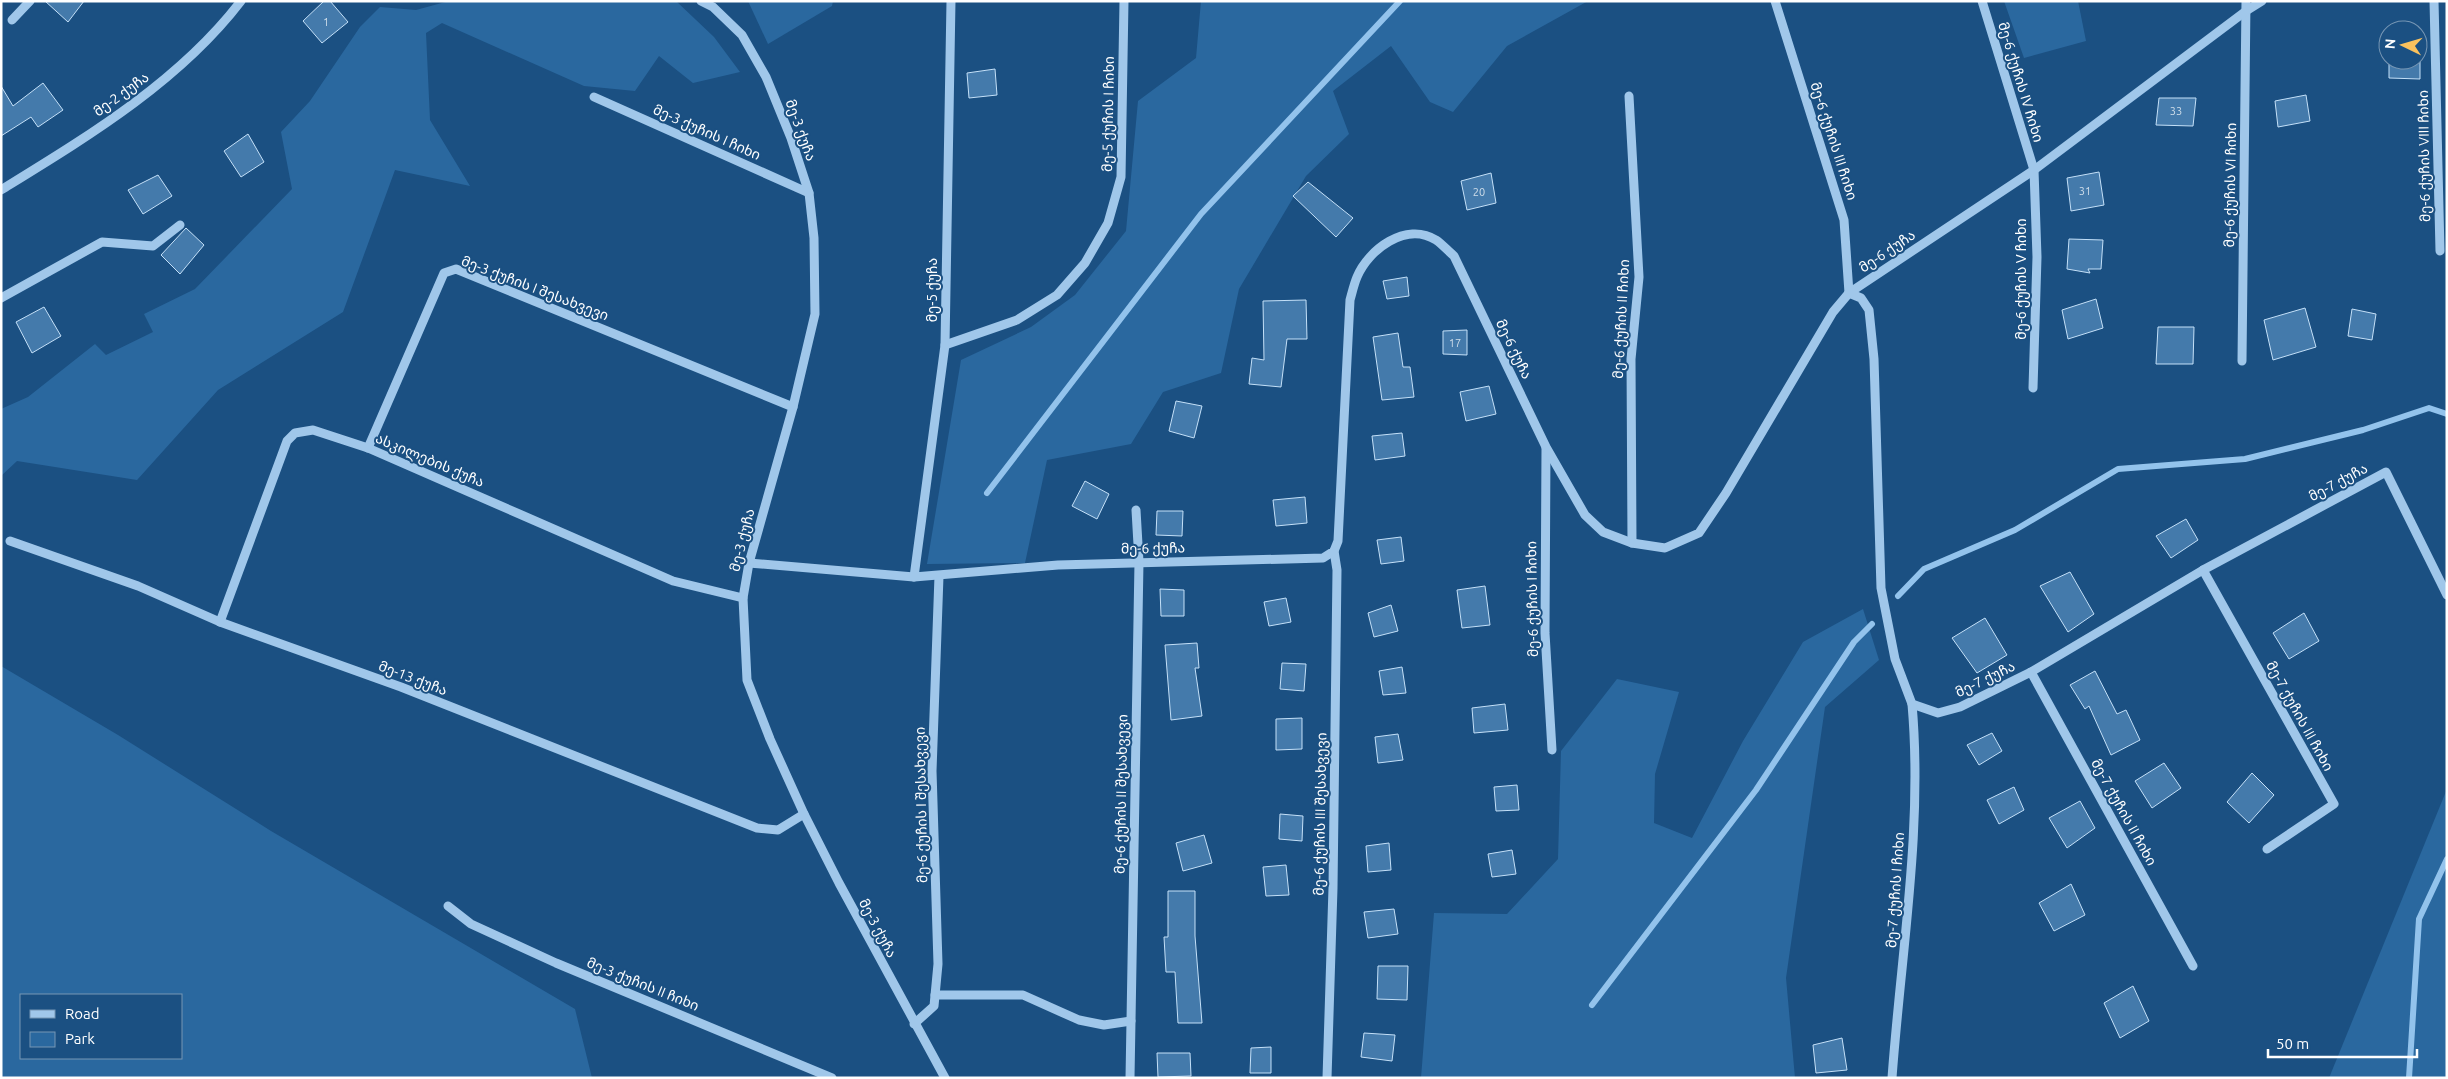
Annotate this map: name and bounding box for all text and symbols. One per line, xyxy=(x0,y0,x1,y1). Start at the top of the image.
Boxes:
house number: 1 xyxy=(323,16,329,28)
street label: მე-6 ქუჩის IV ჩიხი xyxy=(1994,20,2047,144)
north arrow xyxy=(2378,20,2428,70)
text: N xyxy=(2382,38,2398,50)
street label: მე-5 ქუჩის I ჩიხი xyxy=(1099,56,1118,172)
street label: მე-2 ქუჩა xyxy=(90,69,152,120)
street label: მე-6 ქუჩის III ჩიხი xyxy=(1806,80,1861,202)
street label: მე-6 ქუჩის VIII ჩიხი xyxy=(2415,90,2434,222)
street label: მე-3 ქუჩა xyxy=(782,97,820,163)
street label: მე-3 ქუჩის I ჩიხი xyxy=(650,101,763,164)
house number: 33 xyxy=(2170,105,2182,117)
street label: მე-6 ქუჩის VI ჩიხი xyxy=(2221,122,2240,248)
house number: 31 xyxy=(2079,185,2091,197)
house number: 20 xyxy=(1473,186,1485,198)
street label: მე-6 ქუჩის V ჩიხი xyxy=(2013,218,2030,340)
street label: მე-6 ქუჩა xyxy=(1856,226,1919,276)
street label: მე-3 ქუჩის I შესახვევი xyxy=(459,253,611,324)
street label: მე-5 ქუჩა xyxy=(924,258,941,322)
street label: მე-6 ქუჩის II ჩიხი xyxy=(1610,259,1633,379)
street label: მე-6 ქუჩა xyxy=(1492,317,1535,382)
house number: 17 xyxy=(1449,337,1461,349)
street label: ასკილების ქუჩა xyxy=(373,430,487,491)
street label: მე-7 ქუჩა xyxy=(2306,460,2371,505)
street label: მე-3 ქუჩა xyxy=(726,507,759,573)
street label: მე-6 ქუჩა xyxy=(1121,539,1185,558)
street label: მე-6 ქუჩის I ჩიხი xyxy=(1523,541,1542,657)
street label: მე-13 ქუჩა xyxy=(376,658,450,699)
street label: მე-7 ქუჩა xyxy=(1953,658,2018,701)
street label: მე-7 ქუჩის III ჩიხი xyxy=(2262,658,2337,774)
street label: მე-6 ქუჩის II შესახვევი xyxy=(1112,714,1131,874)
street label: მე-6 ქუჩის I შესახვევი xyxy=(912,727,931,883)
street label: მე-6 ქუჩის III შესახვევი xyxy=(1311,732,1330,896)
street label: მე-7 ქუჩის II ჩიხი xyxy=(2087,756,2160,869)
street label: მე-7 ქუჩის I ჩიხი xyxy=(1883,832,1908,948)
street label: მე-3 ქუჩა xyxy=(855,896,900,961)
street label: მე-3 ქუჩის II ჩიხი xyxy=(584,954,701,1015)
legend xyxy=(20,994,182,1059)
text: Road xyxy=(65,1005,100,1022)
scale bar xyxy=(2268,1026,2417,1058)
text: Park xyxy=(65,1030,95,1047)
text: 50 m xyxy=(2276,1035,2309,1052)

